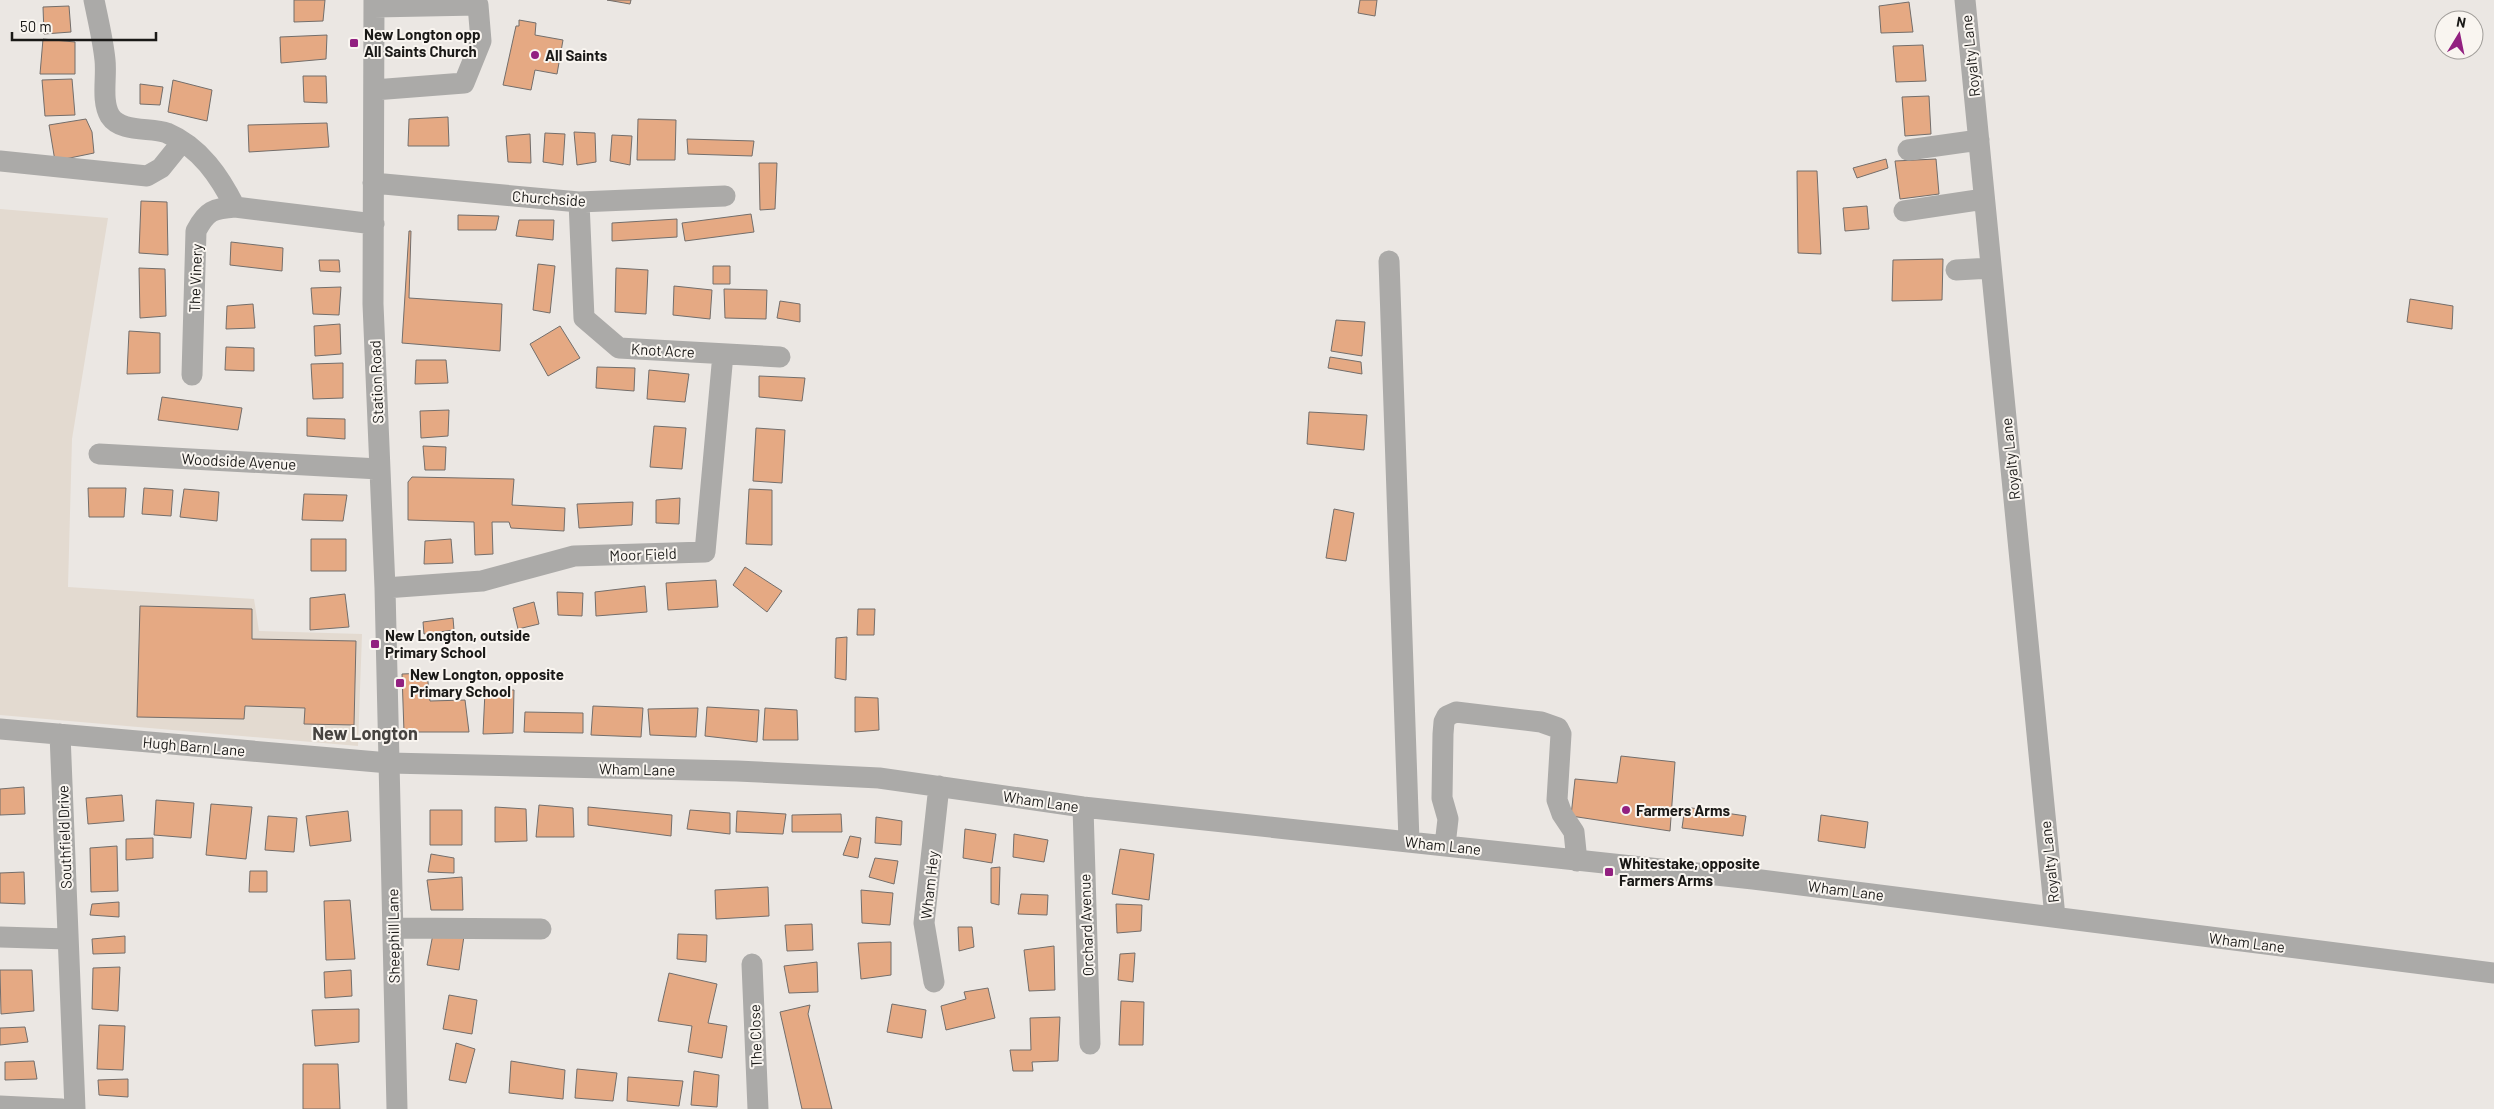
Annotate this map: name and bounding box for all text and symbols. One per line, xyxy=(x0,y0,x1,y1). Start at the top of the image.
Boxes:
scale bar xyxy=(12,10,156,42)
north arrow xyxy=(2434,10,2484,60)
text: N xyxy=(2455,13,2467,31)
street label: Royalty Lane xyxy=(1957,14,1983,98)
text: 50 m xyxy=(20,17,52,35)
place label: New Longton opp All Saints Church xyxy=(364,25,481,60)
marker: New Longton opp All Saints Church xyxy=(348,37,360,49)
place label: All Saints xyxy=(545,46,608,64)
marker: All Saints xyxy=(529,49,541,61)
street label: Churchside xyxy=(512,186,586,210)
street label: The Vinery xyxy=(185,243,205,313)
street label: Knot Acre xyxy=(631,339,695,361)
street label: Station Road xyxy=(366,340,386,424)
street label: Royalty Lane xyxy=(1997,417,2023,501)
street label: Woodside Avenue xyxy=(181,449,297,473)
street label: Moor Field xyxy=(609,544,677,564)
place label: New Longton, outside Primary School xyxy=(385,626,530,661)
marker: New Longton, outside Primary School xyxy=(369,638,381,650)
place label: New Longton, opposite Primary School xyxy=(410,665,564,700)
marker: New Longton, opposite Primary School xyxy=(394,677,406,689)
district label: New Longton xyxy=(312,722,418,744)
street label: Hugh Barn Lane xyxy=(142,733,246,759)
street label: Wham Lane xyxy=(599,759,675,779)
street label: Southfield Drive xyxy=(53,785,75,889)
street label: Wham Lane xyxy=(1002,787,1080,815)
place label: Farmers Arms xyxy=(1636,801,1730,819)
marker: Farmers Arms xyxy=(1620,804,1632,816)
street label: Royalty Lane xyxy=(2036,820,2062,904)
street label: Wham Lane xyxy=(1404,832,1482,858)
street label: Wham Hey xyxy=(916,850,942,920)
place label: Whitestake, opposite Farmers Arms xyxy=(1619,854,1760,889)
marker: Whitestake, opposite Farmers Arms xyxy=(1603,866,1615,878)
street label: Orchard Avenue xyxy=(1075,873,1097,977)
street label: Wham Lane xyxy=(1807,876,1885,904)
street label: Sheephill Lane xyxy=(383,888,403,984)
street label: Wham Lane xyxy=(2208,928,2286,956)
street label: The Close xyxy=(745,1004,765,1068)

